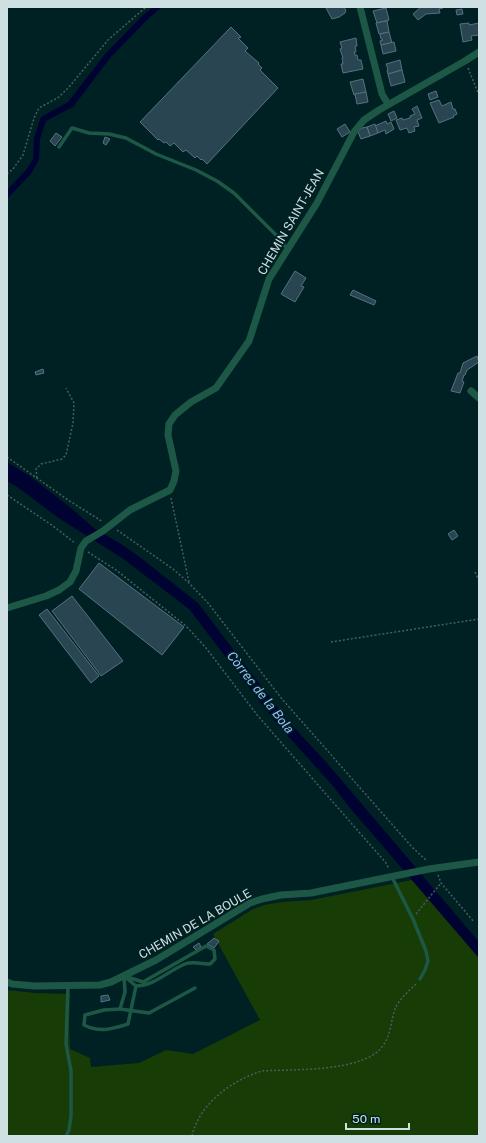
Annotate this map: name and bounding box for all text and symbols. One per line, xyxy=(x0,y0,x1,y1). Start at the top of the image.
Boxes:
street label: CHEMIN SAINT-JEAN xyxy=(255,167,327,277)
water label: Còrrec de la Bola xyxy=(224,648,297,736)
street label: CHEMIN DE LA BOULE xyxy=(136,886,254,962)
scale bar xyxy=(346,1105,409,1131)
text: 50 m xyxy=(352,1112,380,1126)

